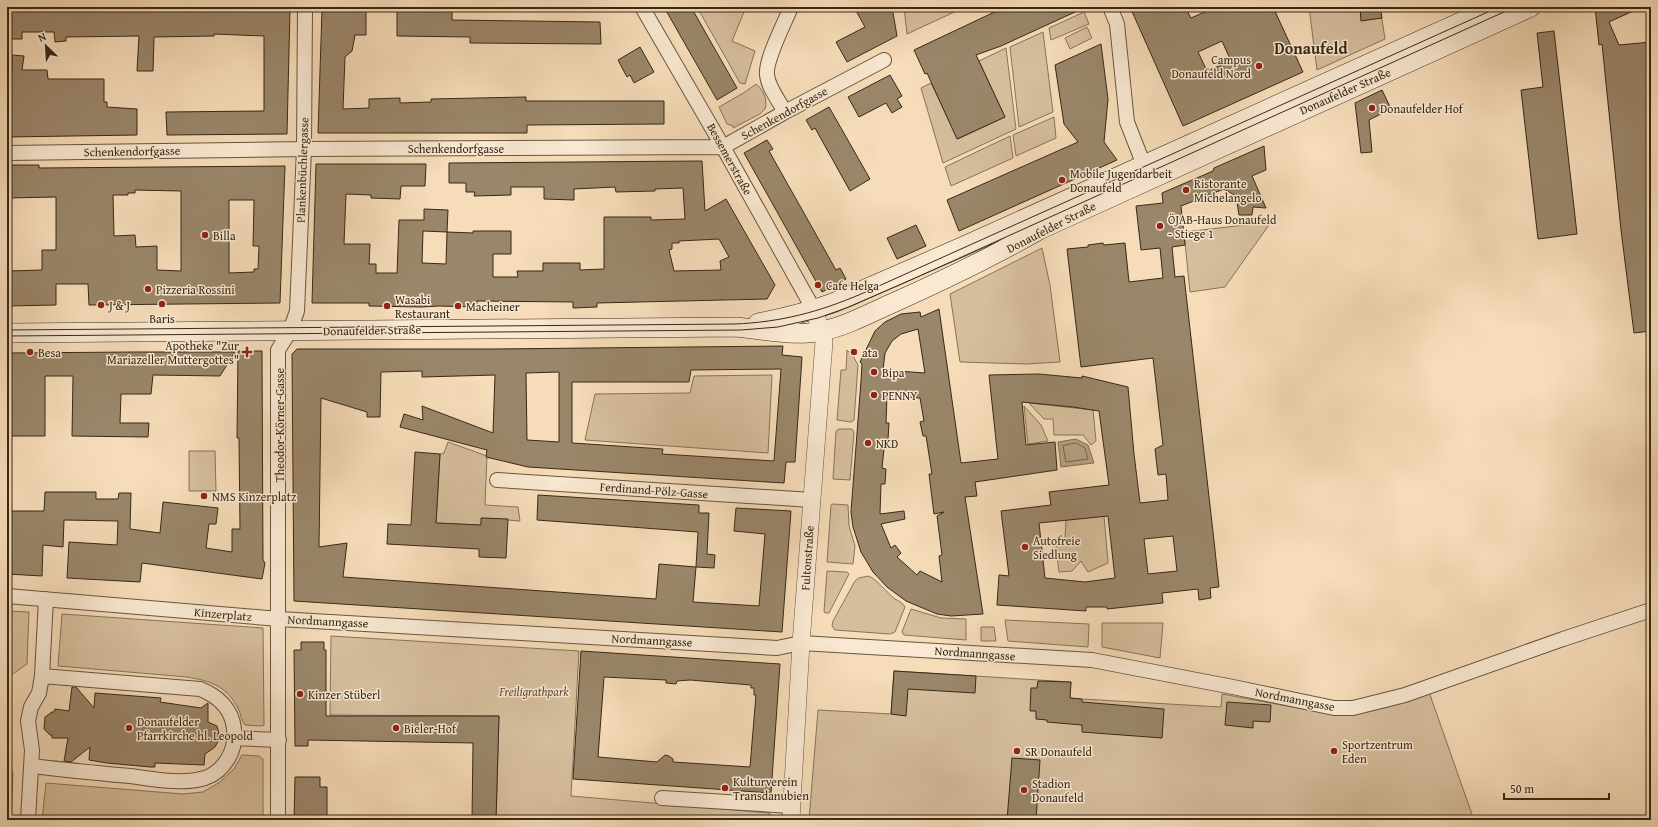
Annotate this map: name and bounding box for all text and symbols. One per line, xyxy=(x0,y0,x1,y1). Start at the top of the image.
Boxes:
north arrow xyxy=(26,26,66,66)
text: N xyxy=(35,28,49,46)
district label: Donaufeld xyxy=(1274,36,1349,60)
place label: Campus Donaufeld Nord xyxy=(1172,51,1252,82)
marker: Campus Donaufeld Nord xyxy=(1254,61,1264,71)
street label: Donaufelder Straße xyxy=(1297,63,1394,119)
street label: Schenkendorfgasse xyxy=(738,82,831,144)
place label: Donaufelder Hof xyxy=(1380,100,1464,117)
marker: Donaufelder Hof xyxy=(1367,103,1377,113)
street label: Plankenbüchlergasse xyxy=(292,116,312,223)
street label: Bessemerstraße xyxy=(703,120,757,198)
street label: Schenkendorfgasse xyxy=(408,140,505,157)
street label: Schenkendorfgasse xyxy=(84,142,181,160)
place label: Mobile Jugendarbeit Donaufeld xyxy=(1070,165,1173,196)
marker: Mobile Jugendarbeit Donaufeld xyxy=(1057,175,1067,185)
place label: Ristorante Michelangelo xyxy=(1194,175,1262,206)
marker: Ristorante Michelangelo xyxy=(1181,185,1191,195)
street label: Donaufelder Straße xyxy=(1003,197,1099,257)
place label: ÖJAB-Haus Donaufeld - Stiege 1 xyxy=(1168,211,1277,242)
marker: ÖJAB-Haus Donaufeld - Stiege 1 xyxy=(1155,221,1165,231)
place label: Billa xyxy=(213,227,236,244)
marker: Billa xyxy=(200,230,210,240)
place label: Cafe Helga xyxy=(826,277,879,294)
marker: Cafe Helga xyxy=(813,280,823,290)
place label: Pizzeria Rossini xyxy=(156,281,235,298)
marker: Pizzeria Rossini xyxy=(143,284,153,294)
place label: Wasabi Restaurant xyxy=(395,291,451,322)
place label: J & J xyxy=(107,297,130,314)
place label: Macheiner xyxy=(466,298,520,315)
marker: Baris xyxy=(157,299,167,309)
marker: J & J xyxy=(96,300,106,310)
marker: Wasabi Restaurant xyxy=(382,301,392,311)
marker: Macheiner xyxy=(453,301,463,311)
place label: Baris xyxy=(149,310,175,327)
street label: Donaufelder Straße xyxy=(323,321,422,339)
place label: Apotheke "Zur Mariazeller Muttergottes" xyxy=(107,337,239,368)
place label: Besa xyxy=(38,344,61,361)
place label: ata xyxy=(862,344,878,361)
marker: Besa xyxy=(25,347,35,357)
marker: Apotheke "Zur Mariazeller Muttergottes" xyxy=(242,347,252,357)
marker: ata xyxy=(849,347,859,357)
place label: Bipa xyxy=(882,364,905,381)
street label: Theodor-Körner-Gasse xyxy=(271,367,288,482)
marker: Bipa xyxy=(869,367,879,377)
place label: PENNY xyxy=(882,387,917,404)
marker: PENNY xyxy=(869,390,879,400)
place label: NKD xyxy=(876,435,898,452)
marker: NKD xyxy=(863,438,873,448)
street label: Ferdinand-Pölz-Gasse xyxy=(599,478,709,502)
place label: NMS Kinzerplatz xyxy=(212,488,296,505)
marker: NMS Kinzerplatz xyxy=(199,491,209,501)
street label: Fultonstraße xyxy=(796,525,818,591)
place label: Autofreie Siedlung xyxy=(1033,532,1081,563)
marker: Autofreie Siedlung xyxy=(1020,542,1030,552)
street label: Kinzerplatz xyxy=(193,603,253,625)
street label: Nordmanngasse xyxy=(287,610,369,632)
street label: Nordmanngasse xyxy=(611,629,693,651)
street label: Nordmanngasse xyxy=(934,642,1016,664)
park label: Freiligrathpark xyxy=(498,683,569,700)
street label: Nordmanngasse xyxy=(1254,683,1337,715)
place label: Kinzer Stüberl xyxy=(308,686,381,703)
marker: Kinzer Stüberl xyxy=(295,689,305,699)
place label: Donaufelder Pfarrkirche hl. Leopold xyxy=(137,713,253,744)
place label: Bieler-Hof xyxy=(404,720,457,737)
marker: Donaufelder Pfarrkirche hl. Leopold xyxy=(124,723,134,733)
marker: Bieler-Hof xyxy=(391,723,401,733)
place label: Sportzentrum Eden xyxy=(1342,736,1413,767)
place label: SR Donaufeld xyxy=(1025,743,1093,760)
marker: SR Donaufeld xyxy=(1012,746,1022,756)
marker: Sportzentrum Eden xyxy=(1329,746,1339,756)
place label: Kulturverein Transdanubien xyxy=(733,773,809,804)
place label: Stadion Donaufeld xyxy=(1032,775,1084,806)
scale bar xyxy=(1504,775,1609,801)
text: 50 m xyxy=(1510,780,1534,797)
marker: Kulturverein Transdanubien xyxy=(720,783,730,793)
marker: Stadion Donaufeld xyxy=(1019,785,1029,795)

